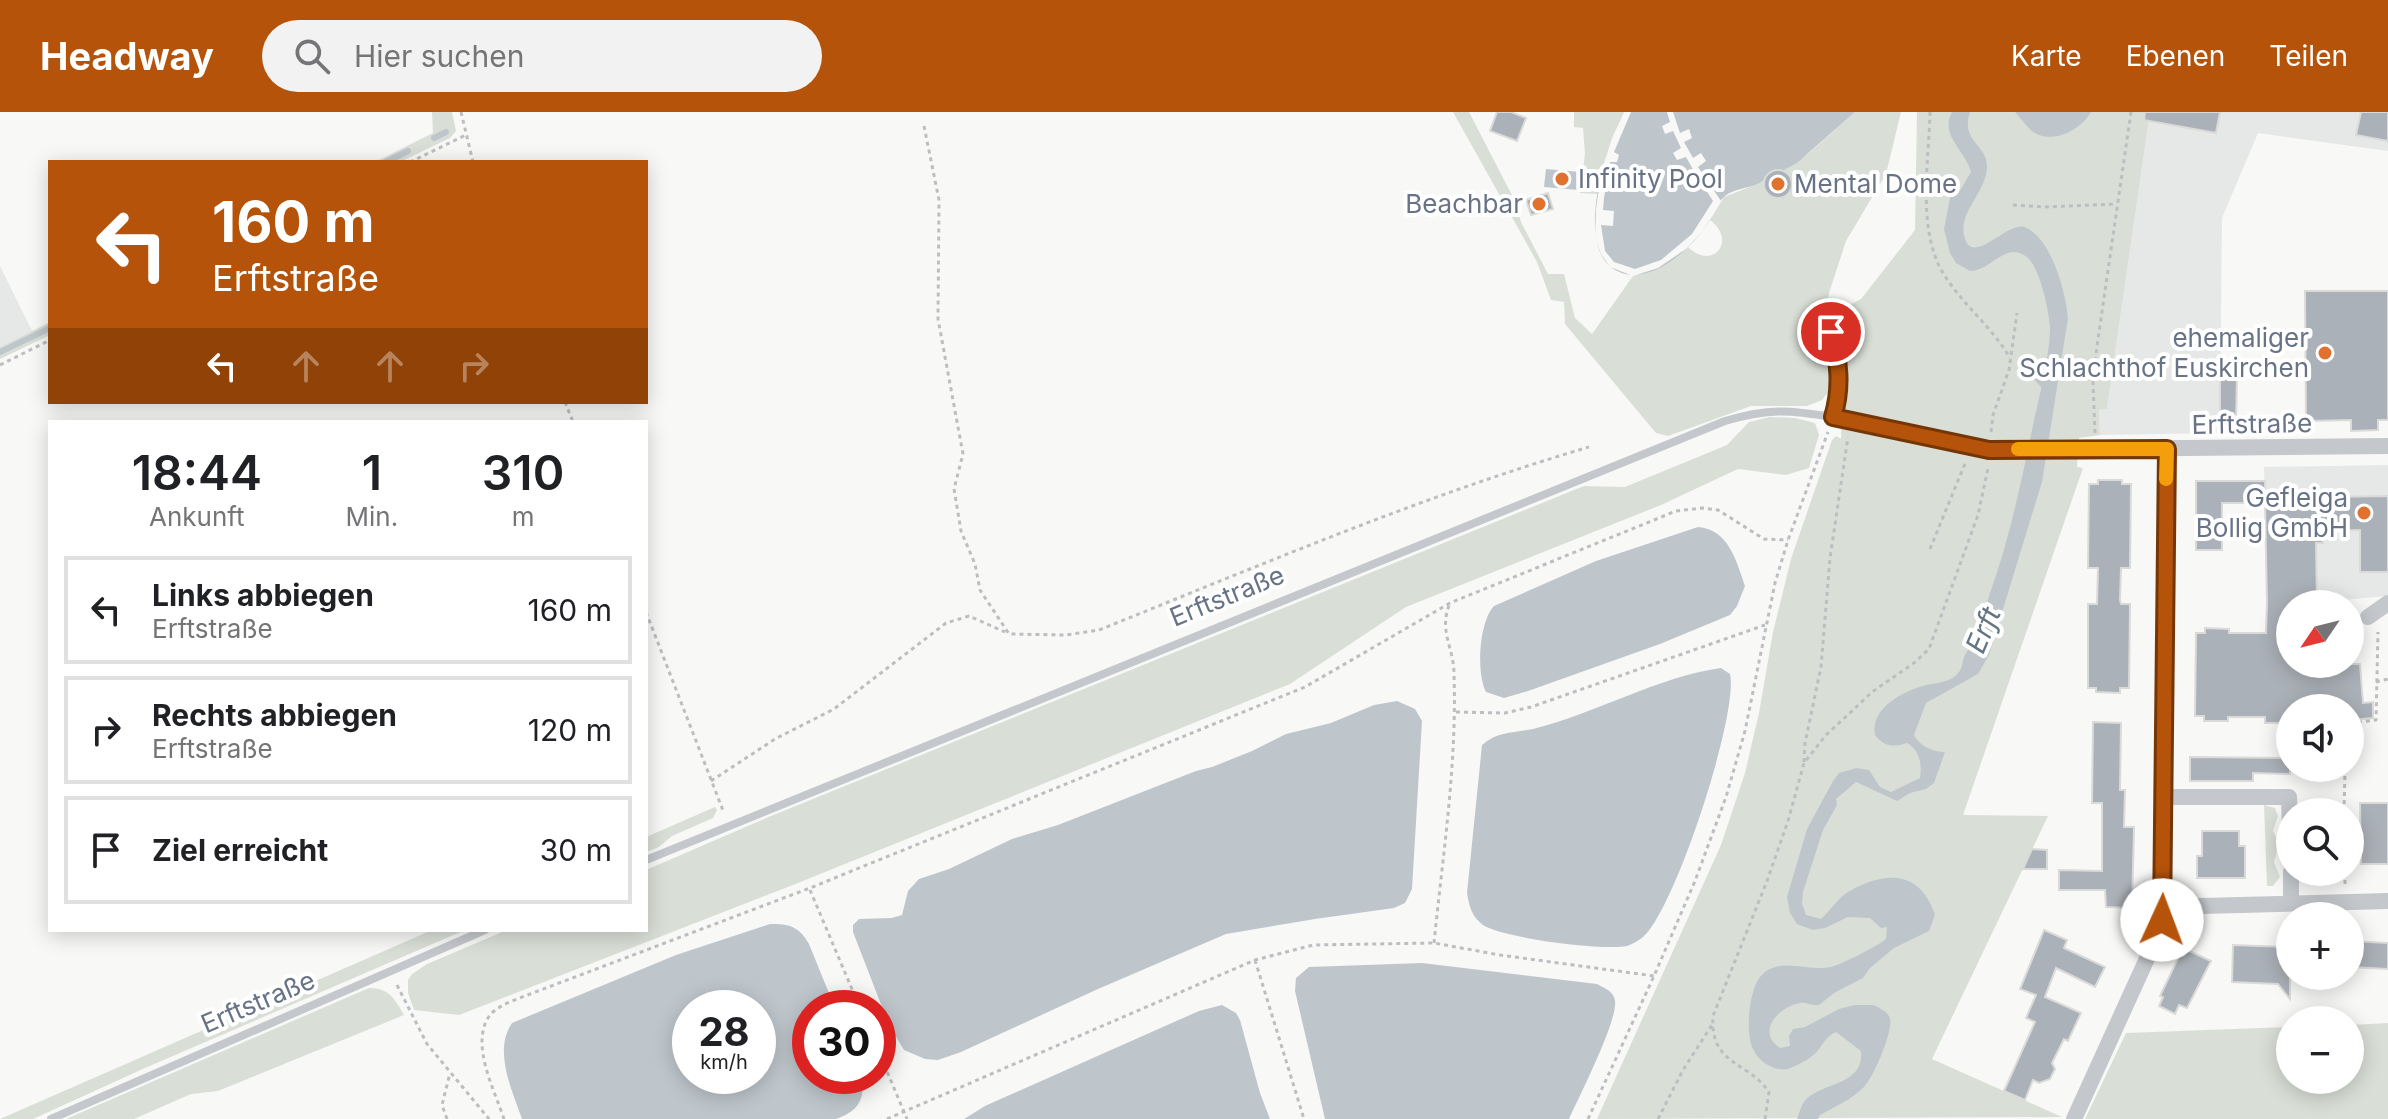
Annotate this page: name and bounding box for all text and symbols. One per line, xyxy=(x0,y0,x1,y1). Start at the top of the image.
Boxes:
search box xyxy=(262,20,822,92)
text: Headway xyxy=(40,33,214,79)
icon: search xyxy=(290,34,334,78)
text: Hier suchen xyxy=(354,38,524,74)
text: Karte xyxy=(2011,39,2082,73)
text: Ebenen xyxy=(2126,39,2225,73)
text: Teilen xyxy=(2269,39,2348,73)
place label: Infinity Pool xyxy=(1578,163,1723,194)
place label: Mental Dome xyxy=(1794,168,1957,199)
marker: Infinity Pool xyxy=(1553,170,1571,188)
marker: Mental Dome xyxy=(1769,175,1787,193)
text: 160 m xyxy=(212,188,375,256)
place label: Beachbar xyxy=(1405,188,1523,219)
icon: left xyxy=(80,192,184,296)
marker: Beachbar xyxy=(1530,195,1548,213)
text: Erftstraße xyxy=(212,256,379,300)
pin xyxy=(1797,298,1865,366)
icon: arrive xyxy=(1809,310,1853,354)
place label: ehemaliger Schlachthof Euskirchen xyxy=(2019,322,2309,383)
icon: left xyxy=(200,344,244,388)
icon: ahead xyxy=(284,344,328,388)
icon: ahead xyxy=(368,344,412,388)
icon: right xyxy=(452,344,496,388)
marker: ehemaliger Schlachthof Euskirchen xyxy=(2316,344,2334,362)
street label: Erftstraße xyxy=(2191,407,2313,440)
text: 18:44 xyxy=(132,443,262,502)
text: 1 xyxy=(362,443,382,502)
text: 310 xyxy=(482,443,564,502)
place label: Gefleiga Bollig GmbH xyxy=(2196,482,2348,543)
text: Ankunft xyxy=(149,501,245,532)
text: Min. xyxy=(346,501,398,532)
text: m xyxy=(512,501,534,532)
marker: Gefleiga Bollig GmbH xyxy=(2355,504,2373,522)
street label: Erftstraße xyxy=(1165,559,1289,632)
text: Links abbiegen xyxy=(152,577,374,613)
icon: left xyxy=(84,588,128,632)
north arrow xyxy=(2276,590,2364,678)
map controls xyxy=(2276,590,2364,1094)
text: 160 m xyxy=(528,592,612,628)
water label: Erft xyxy=(1958,601,2008,658)
text: Erftstraße xyxy=(152,613,273,644)
button: sound xyxy=(2276,694,2364,782)
text: Rechts abbiegen xyxy=(152,697,397,733)
icon: right xyxy=(84,708,128,752)
text: 120 m xyxy=(528,712,612,748)
text: Erftstraße xyxy=(152,733,273,764)
button: search xyxy=(2276,798,2364,886)
icon: arrive xyxy=(84,828,128,872)
text: Ziel erreicht xyxy=(152,832,328,868)
text: 30 m xyxy=(540,832,612,868)
position arrow xyxy=(2120,878,2204,962)
button: + xyxy=(2276,902,2364,990)
street label: Erftstraße xyxy=(196,964,319,1039)
speed limit sign: 30 xyxy=(792,990,896,1094)
button: − xyxy=(2276,1006,2364,1094)
text: 28 xyxy=(698,1007,750,1056)
text: km/h xyxy=(700,1050,748,1074)

